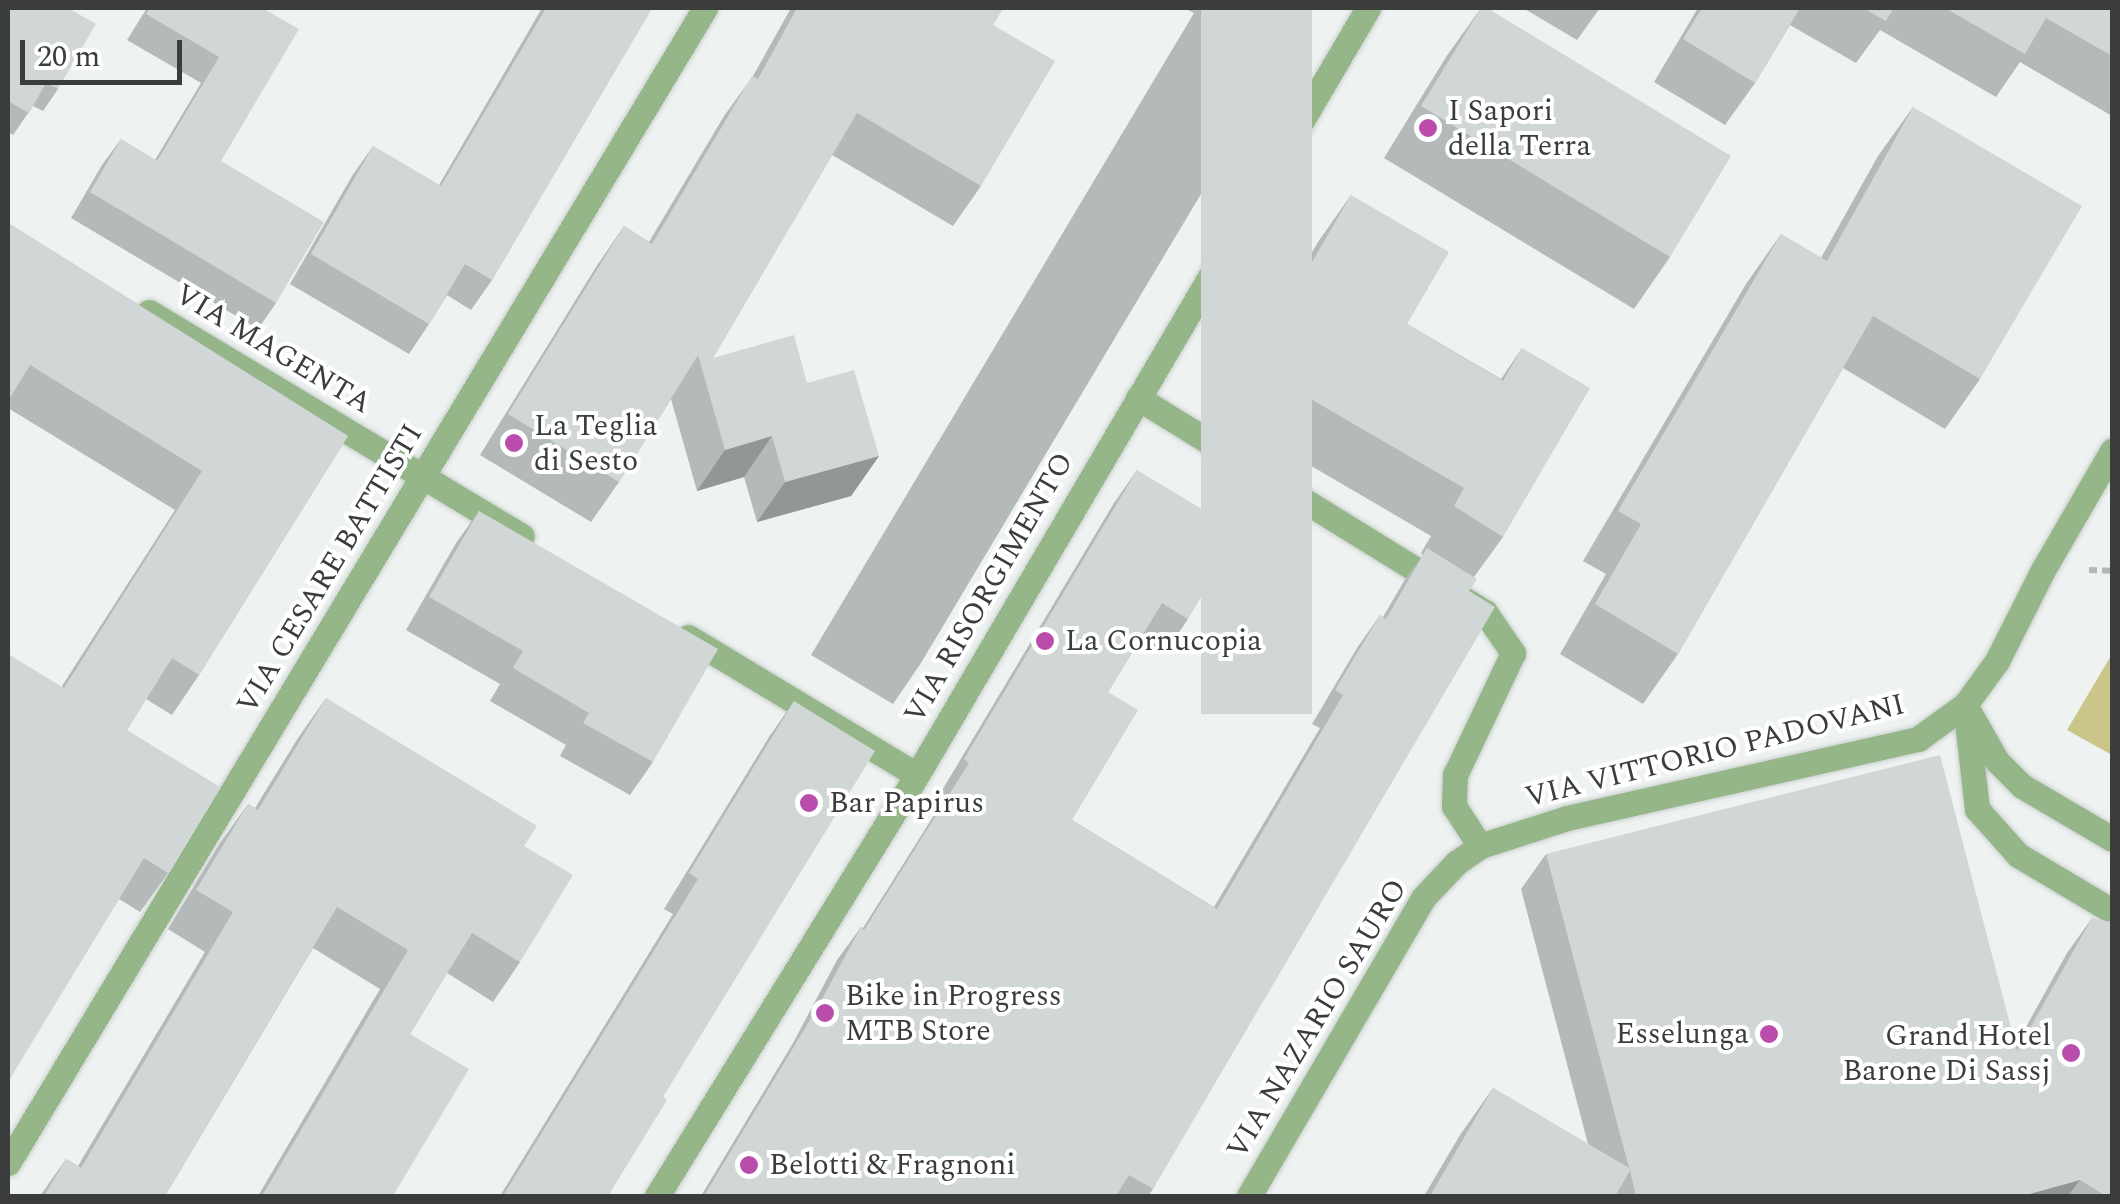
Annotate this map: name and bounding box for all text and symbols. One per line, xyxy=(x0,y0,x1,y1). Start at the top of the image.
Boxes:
scale bar xyxy=(25,20,188,82)
text: 20 m xyxy=(37,34,100,80)
place label: I Sapori della Terra xyxy=(1448,93,1591,164)
marker: I Sapori della Terra xyxy=(1417,117,1439,139)
street label: VIA MAGENTA xyxy=(168,276,378,422)
place label: La Teglia di Sesto xyxy=(534,408,657,478)
street label: VIA CESARE BATTISTI xyxy=(229,418,431,720)
marker: La Teglia di Sesto xyxy=(503,432,525,454)
street label: VIA RISORGIMENTO xyxy=(897,446,1081,730)
place label: La Cornucopia xyxy=(1065,623,1262,659)
marker: La Cornucopia xyxy=(1034,630,1056,652)
street label: VIA VITTORIO PADOVANI xyxy=(1522,686,1908,816)
place label: Bar Papirus xyxy=(829,785,984,821)
marker: Bar Papirus xyxy=(798,792,820,814)
street label: VIA NAZARIO SAURO xyxy=(1219,873,1415,1165)
place label: Bike in Progress MTB Store xyxy=(845,978,1062,1048)
marker: Bike in Progress MTB Store xyxy=(814,1002,836,1024)
place label: Esselunga xyxy=(1616,1016,1749,1052)
place label: Grand Hotel Barone Di Sassj xyxy=(1843,1018,2051,1088)
marker: Esselunga xyxy=(1758,1023,1780,1045)
marker: Grand Hotel Barone Di Sassj xyxy=(2060,1042,2082,1064)
place label: Belotti & Fragnoni xyxy=(769,1147,1016,1183)
marker: Belotti & Fragnoni xyxy=(738,1154,760,1176)

